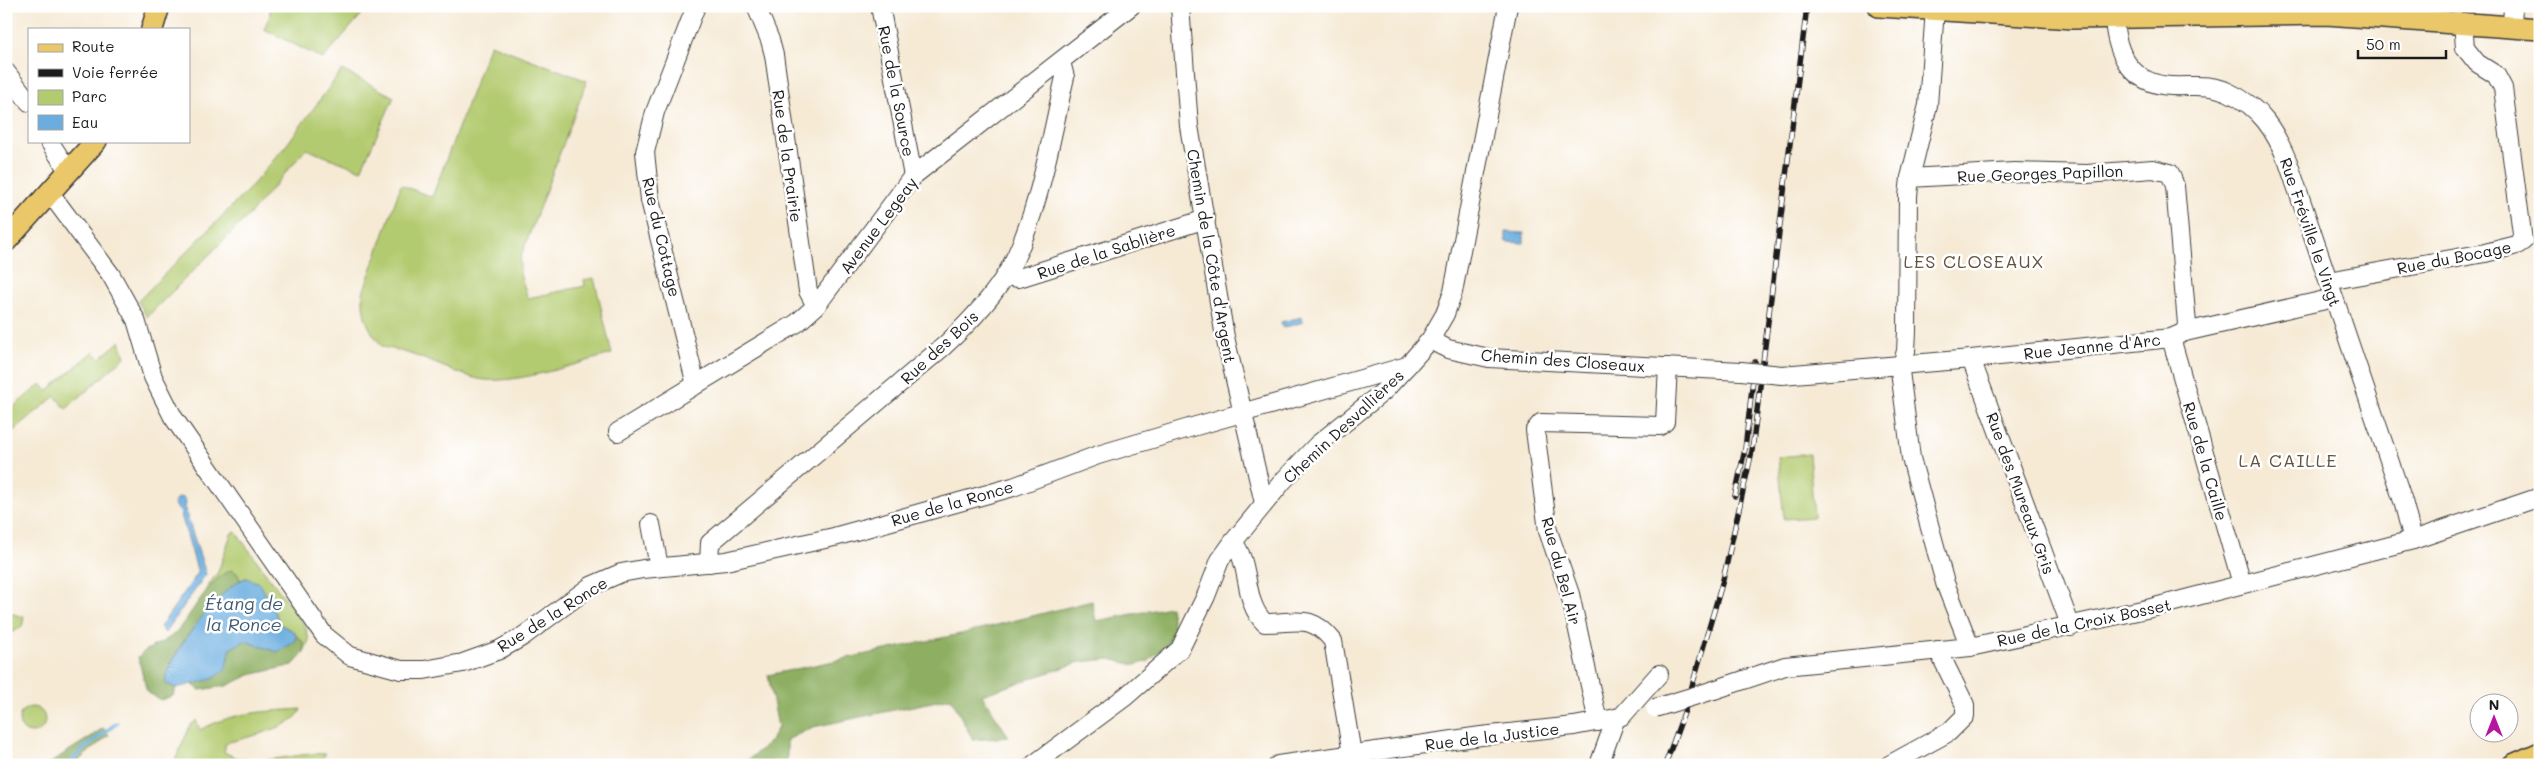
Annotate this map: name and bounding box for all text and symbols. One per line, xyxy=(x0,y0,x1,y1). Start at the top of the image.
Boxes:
street label: Rue de la Source xyxy=(874,24,920,158)
legend xyxy=(28,28,190,142)
scale bar xyxy=(2358,28,2446,60)
text: 50 m xyxy=(2366,34,2401,54)
text: Route xyxy=(72,36,115,56)
text: Voie ferrée xyxy=(72,62,158,82)
text: Parc xyxy=(72,86,107,106)
street label: Rue de la Prairie xyxy=(768,88,808,224)
text: Eau xyxy=(72,112,98,132)
street label: Chemin de la Côte d'Argent xyxy=(1183,147,1241,365)
street label: Rue Fréville le Vingt xyxy=(2276,155,2346,309)
street label: Rue Georges Papillon xyxy=(1957,160,2123,186)
street label: Avenue Legeay xyxy=(835,172,921,278)
street label: Rue du Cottage xyxy=(638,175,686,299)
street label: Rue de la Sablière xyxy=(1034,219,1178,283)
street label: Rue du Bocage xyxy=(2395,236,2513,278)
district label: LES CLOSEAUX xyxy=(1903,249,2045,273)
street label: Rue des Bois xyxy=(896,306,982,388)
street label: Rue Jeanne d'Arc xyxy=(2022,328,2162,364)
street label: Chemin des Closeaux xyxy=(1480,344,1646,376)
street label: Chemin Desvallières xyxy=(1278,365,1408,487)
street label: Rue de la Caille xyxy=(2179,399,2233,523)
street label: Rue des Mureaux Gris xyxy=(1982,409,2060,577)
district label: LA CAILLE xyxy=(2238,448,2338,472)
street label: Rue de la Ronce xyxy=(888,476,1016,530)
street label: Rue du Bel Air xyxy=(1537,515,1587,627)
street label: Rue de la Ronce xyxy=(493,572,611,656)
water label: Étang de la Ronce xyxy=(205,591,283,636)
street label: Rue de la Croix Bosset xyxy=(1995,593,2173,651)
north arrow xyxy=(2468,694,2518,744)
text: N xyxy=(2489,695,2499,714)
street label: Rue de la Justice xyxy=(1424,717,1560,755)

